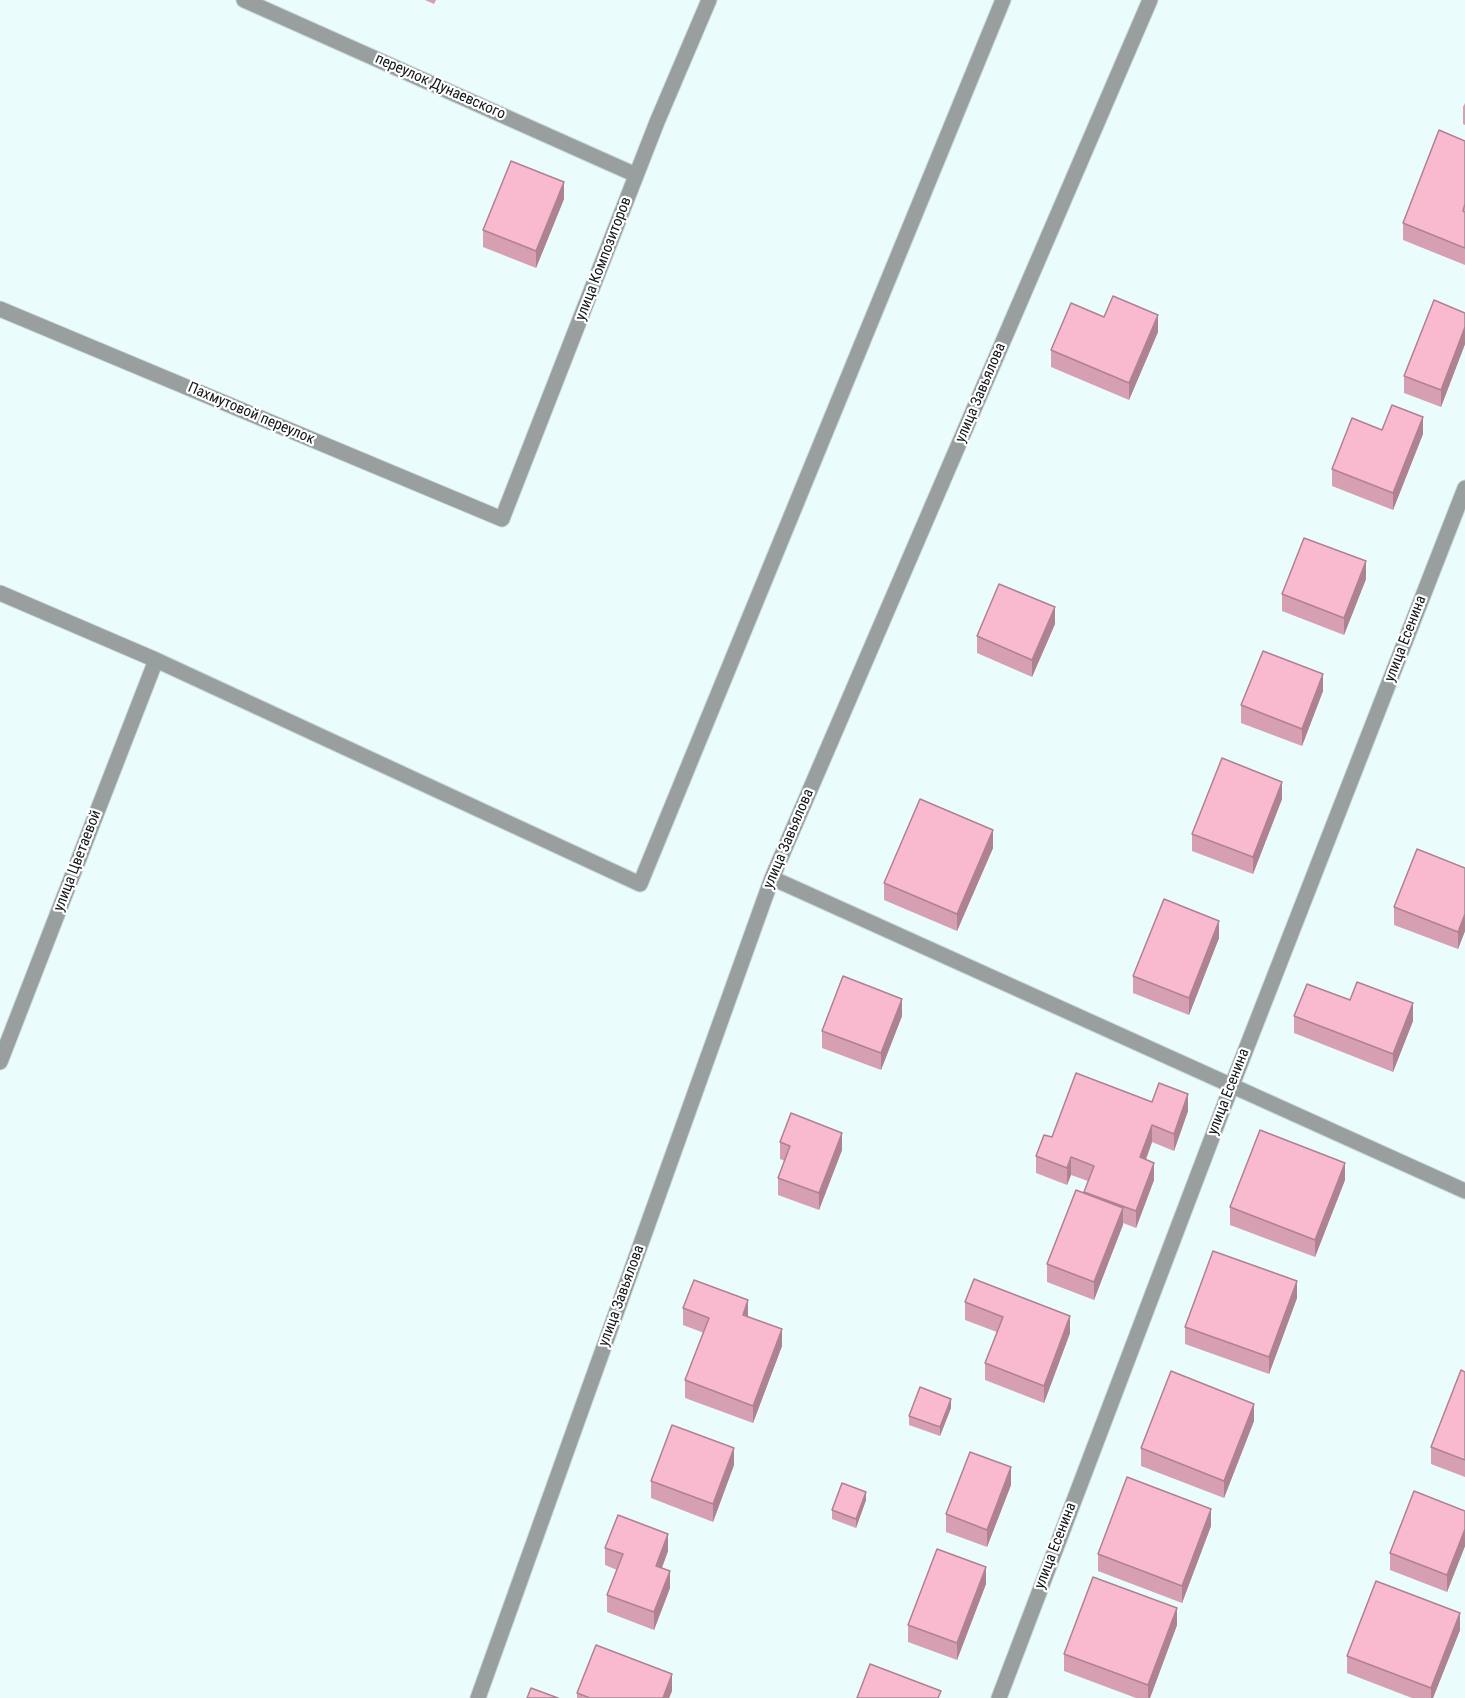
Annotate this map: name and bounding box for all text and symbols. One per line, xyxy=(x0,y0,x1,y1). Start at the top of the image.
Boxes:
street label: переулок Дунаевского xyxy=(372,50,508,124)
street label: улица Композиторов xyxy=(572,195,636,323)
street label: улица Завьялова xyxy=(952,340,1010,446)
street label: Пахмутовой переулок xyxy=(185,379,317,449)
street label: улица Есенина xyxy=(1381,593,1431,685)
street label: улица Завьялова xyxy=(760,786,818,892)
street label: улица Цветаевой xyxy=(50,808,106,914)
street label: улица Есенина xyxy=(1204,1046,1254,1138)
street label: улица Завьялова xyxy=(595,1243,649,1349)
street label: улица Есенина xyxy=(1031,1500,1081,1592)

